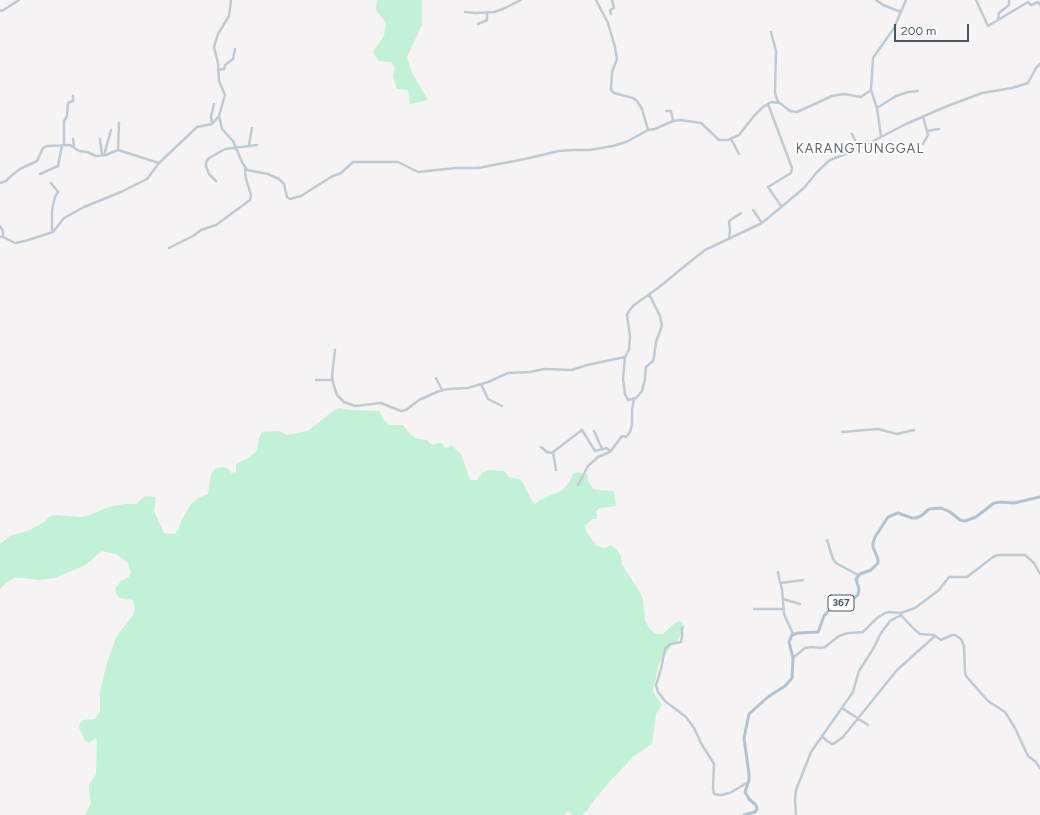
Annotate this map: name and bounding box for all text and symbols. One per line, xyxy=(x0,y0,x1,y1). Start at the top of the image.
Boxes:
scale bar xyxy=(896,16,971,42)
text: 200 m xyxy=(901,24,936,38)
district label: KARANGTUNGGAL xyxy=(796,141,924,157)
road number: 367 xyxy=(828,595,854,611)

